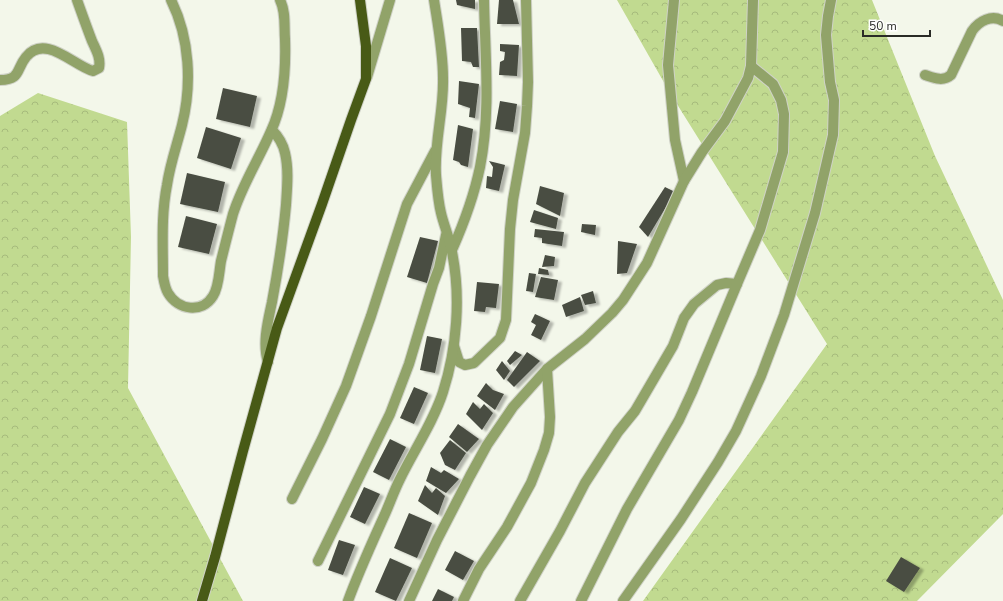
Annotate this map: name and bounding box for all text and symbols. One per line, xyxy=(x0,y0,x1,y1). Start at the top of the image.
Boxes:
scale bar xyxy=(863,12,930,38)
text: 50 m xyxy=(869,18,897,34)

